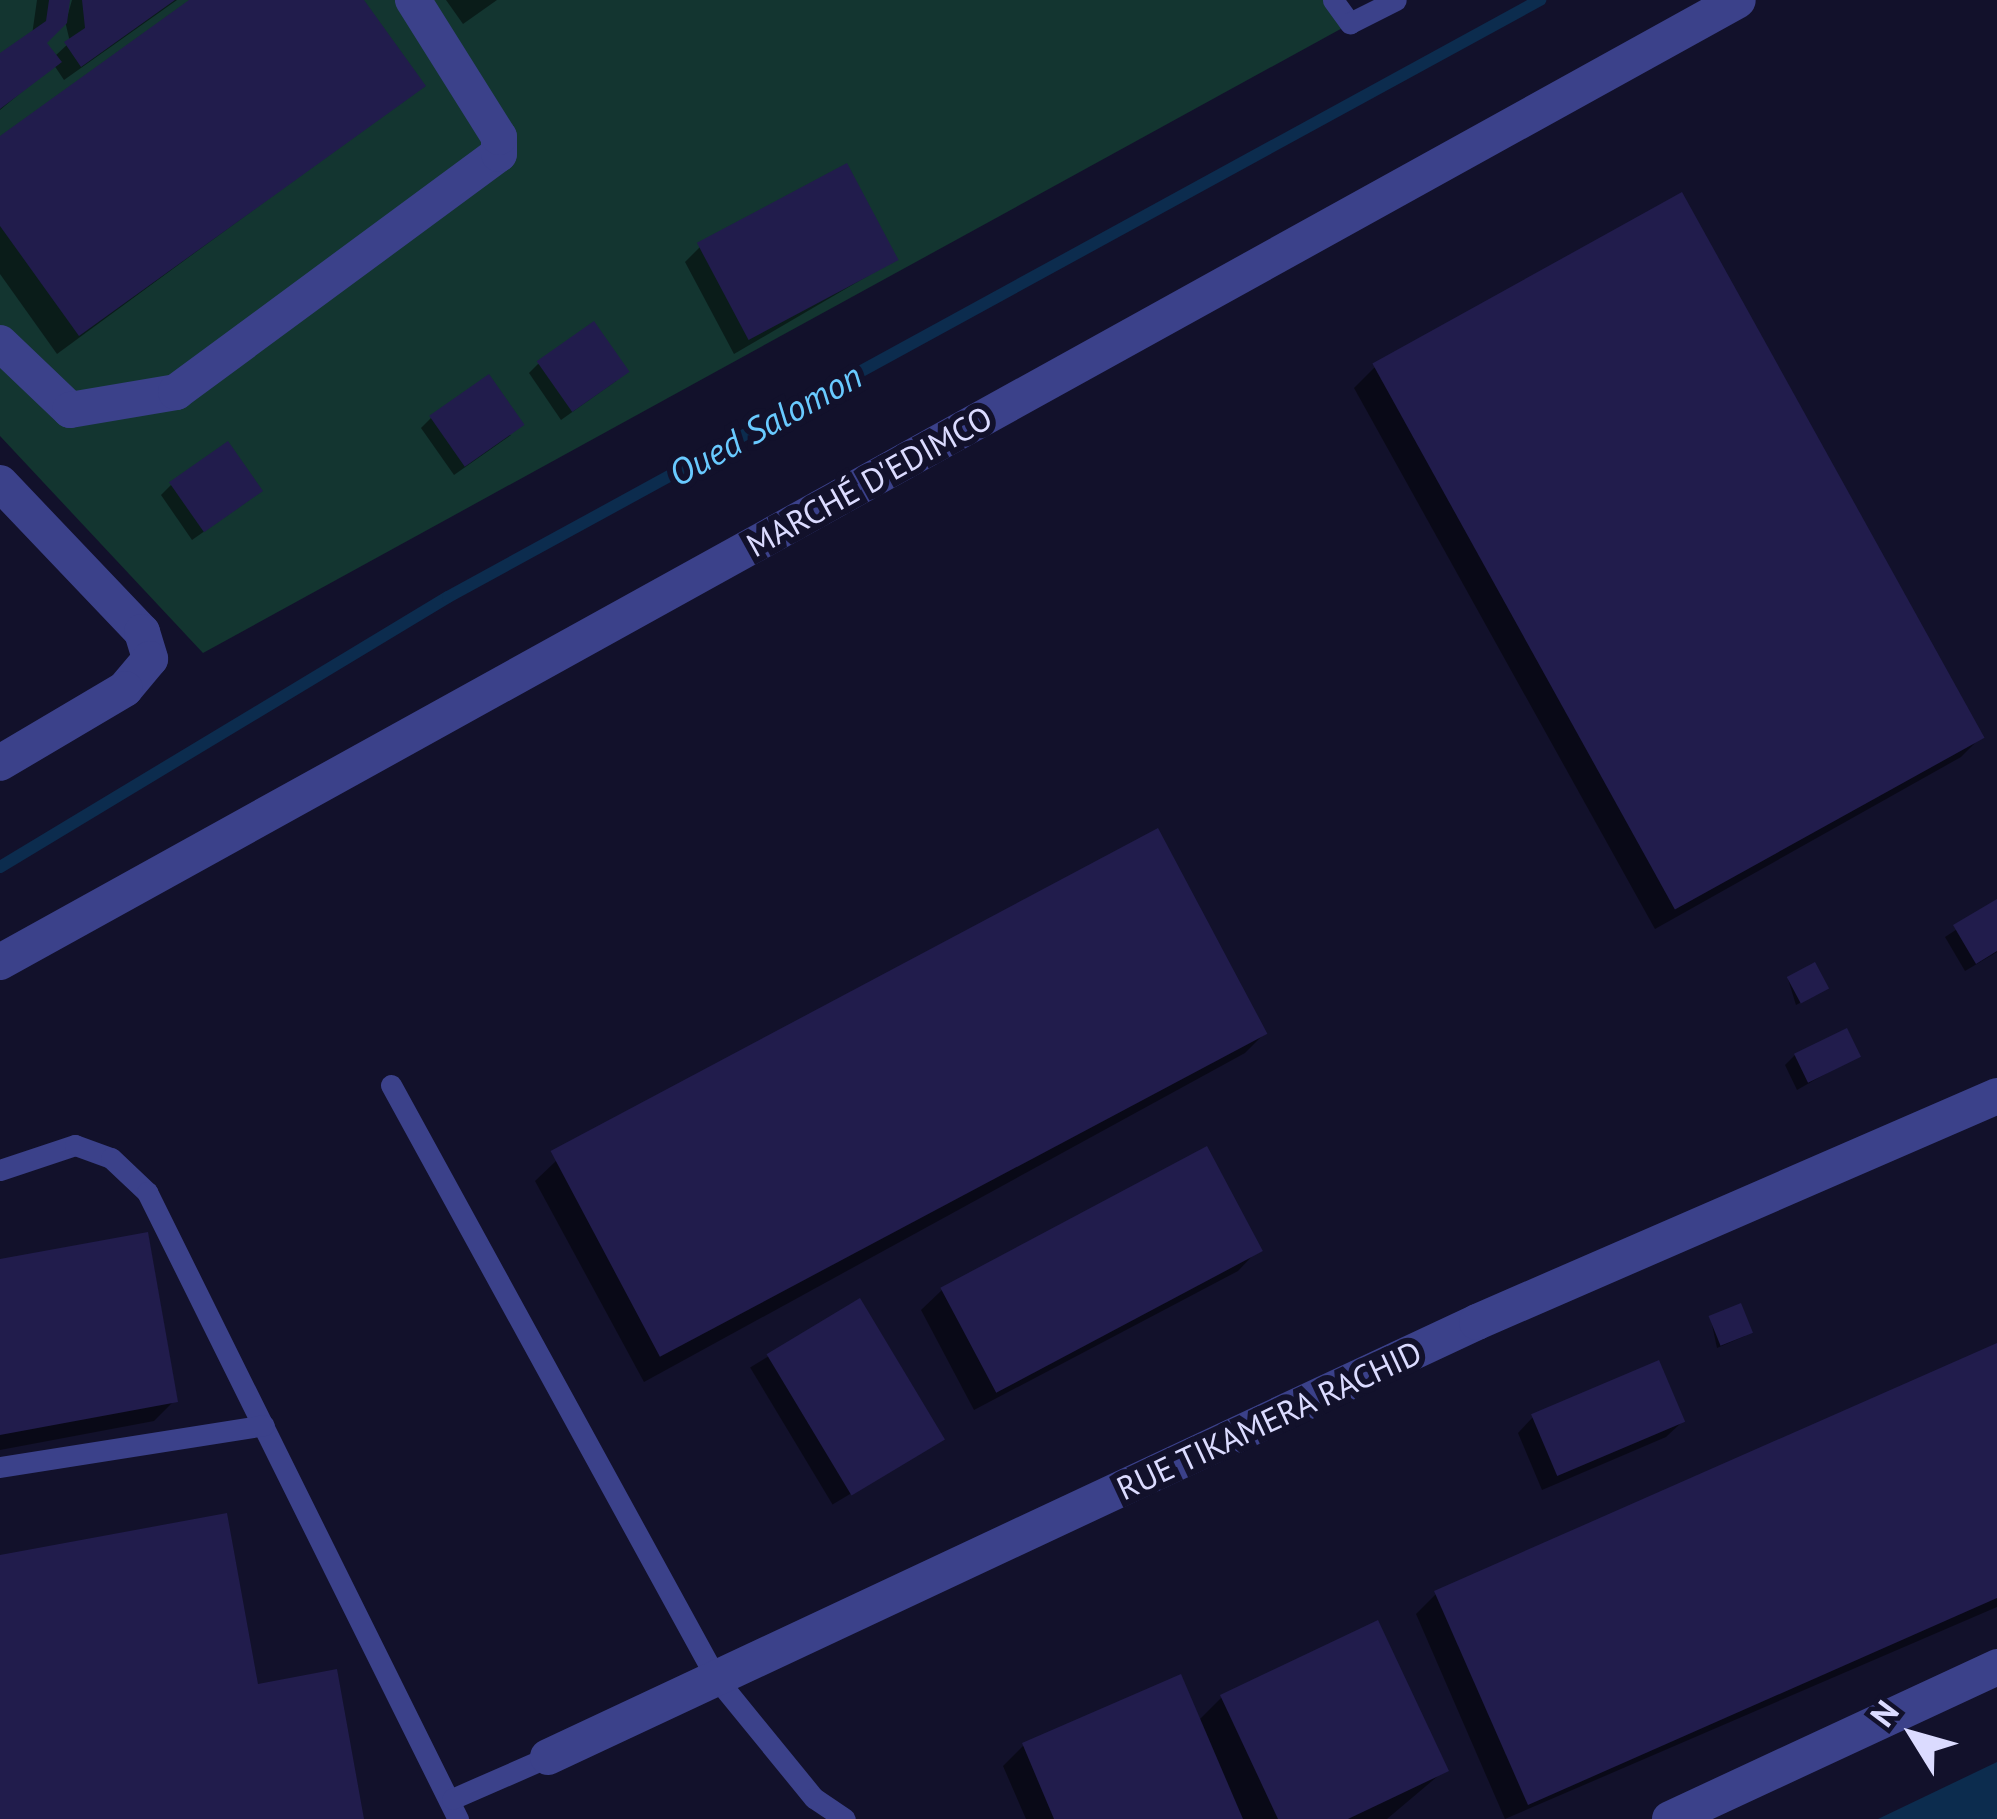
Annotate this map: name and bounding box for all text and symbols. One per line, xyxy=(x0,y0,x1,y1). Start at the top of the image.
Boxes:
water label: Oued Salomon xyxy=(661,353,869,495)
street label: MARCHÉ D'EDIMCO xyxy=(740,397,998,565)
street label: RUE TIKAMERA RACHID xyxy=(1109,1331,1429,1509)
north arrow xyxy=(1853,1675,1973,1795)
text: N xyxy=(1860,1691,1908,1735)

